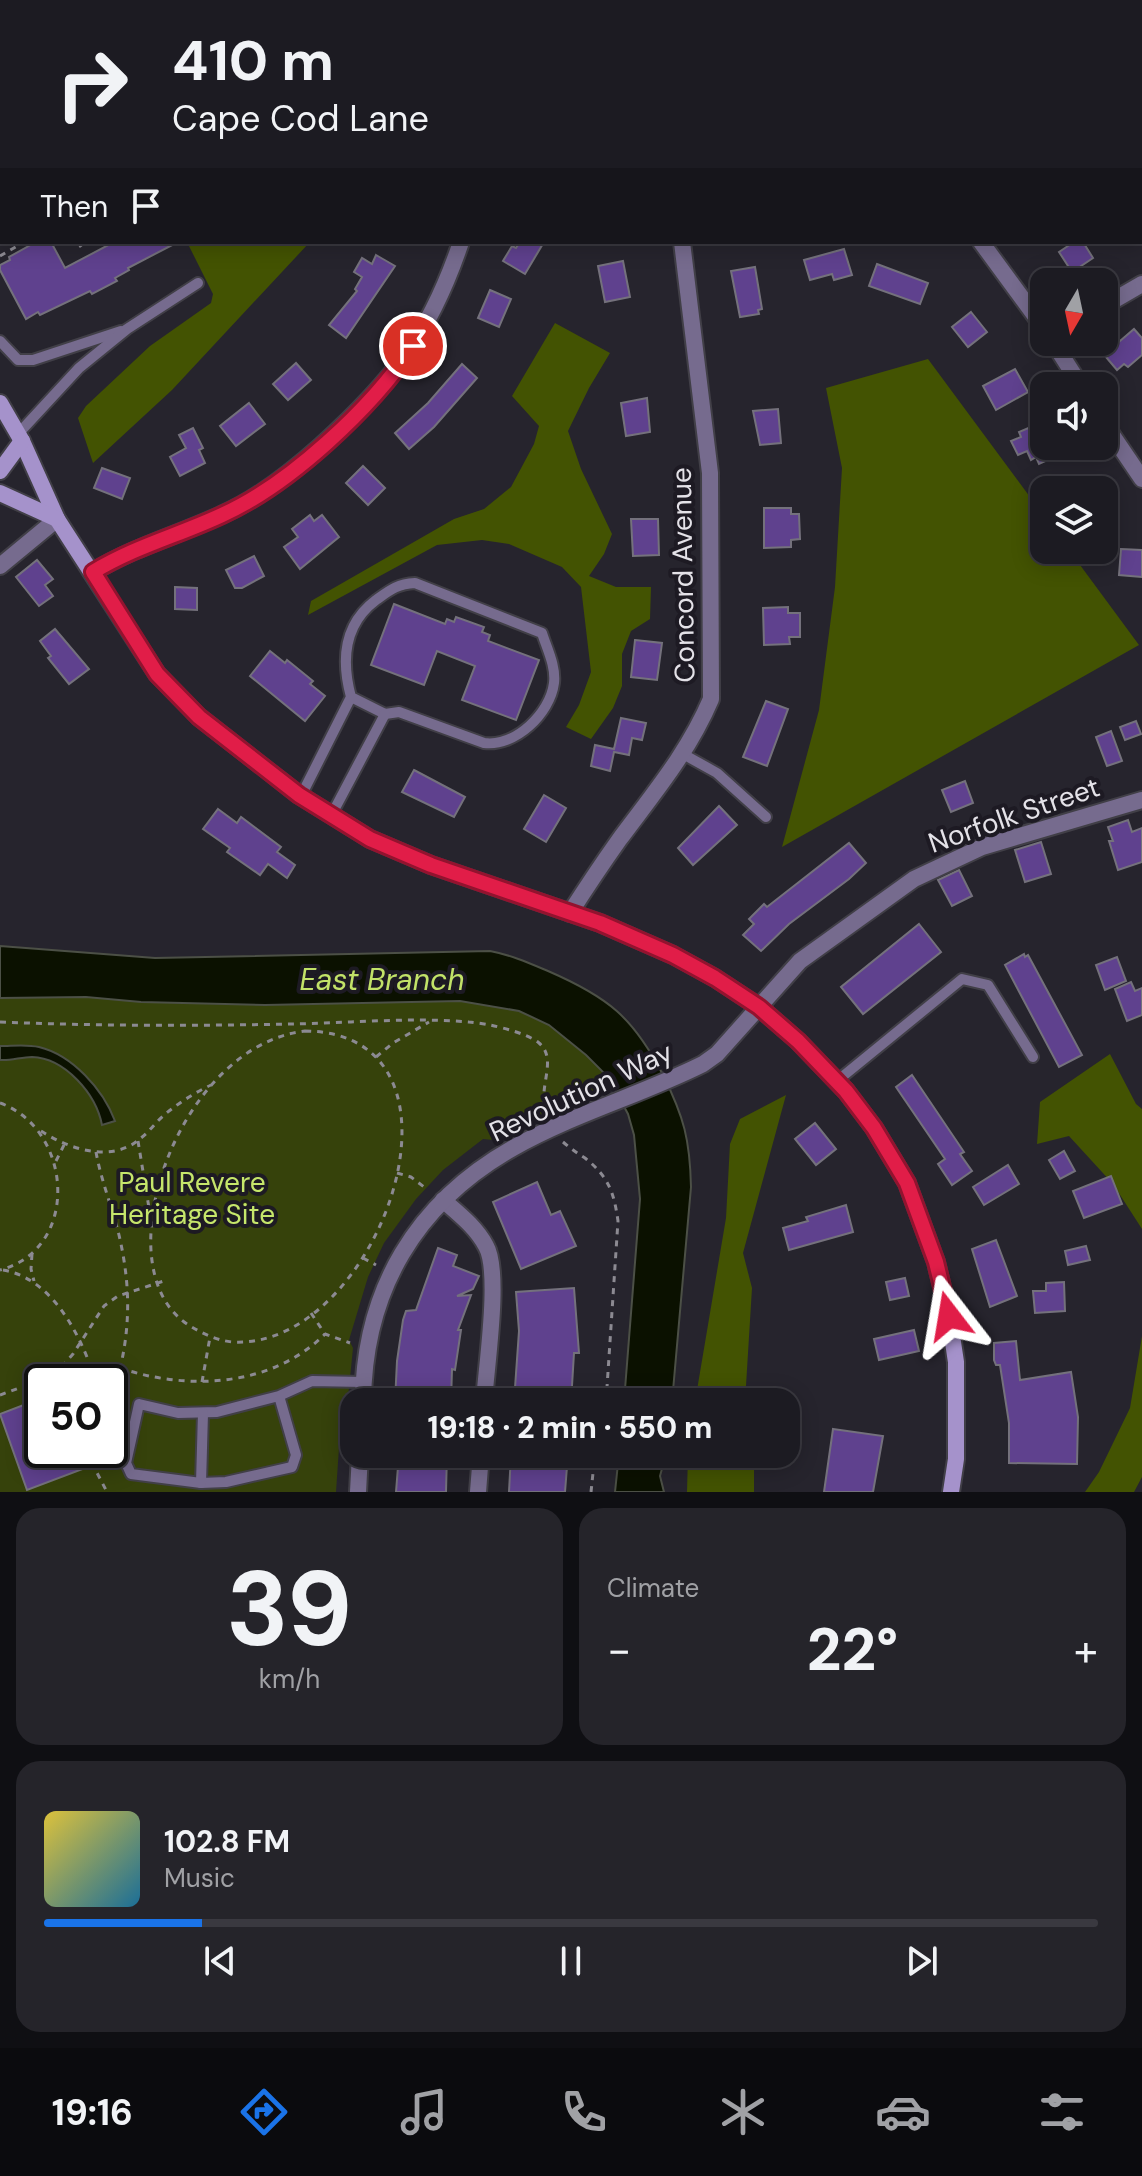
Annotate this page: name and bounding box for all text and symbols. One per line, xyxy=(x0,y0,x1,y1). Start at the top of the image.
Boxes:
text: 410 m xyxy=(172,24,334,97)
icon: right xyxy=(40,32,144,136)
text: Cape Cod Lane xyxy=(172,95,429,142)
icon: arrive xyxy=(124,184,168,228)
text: Then xyxy=(40,187,108,226)
north arrow xyxy=(1030,268,1118,356)
map controls xyxy=(1030,268,1118,564)
pin xyxy=(379,312,447,380)
icon: arrive xyxy=(391,324,435,368)
button: sound xyxy=(1030,372,1118,460)
street label: Concord Avenue xyxy=(663,467,703,683)
button: layers xyxy=(1030,476,1118,564)
street label: Norfolk Street xyxy=(923,768,1105,862)
water label: East Branch xyxy=(299,960,465,999)
street label: Revolution Way xyxy=(483,1033,679,1151)
park label: Paul Revere Heritage Site xyxy=(109,1164,275,1233)
position arrow xyxy=(907,1274,991,1358)
speed limit sign: 50 xyxy=(24,1364,128,1468)
text: 19:18 · 2 min · 550 m xyxy=(428,1408,712,1447)
text: 39 xyxy=(226,1542,353,1677)
text: Climate xyxy=(607,1571,699,1605)
text: 22° xyxy=(807,1610,898,1689)
text: − xyxy=(607,1621,631,1679)
text: + xyxy=(1074,1621,1098,1679)
text: km/h xyxy=(259,1662,320,1696)
text: 102.8 FM xyxy=(164,1822,290,1861)
text: Music xyxy=(164,1861,235,1895)
icon: previous xyxy=(198,1939,242,1983)
icon: pause xyxy=(549,1939,593,1983)
icon: next xyxy=(900,1939,944,1983)
icon: directions xyxy=(236,2084,292,2140)
icon: music xyxy=(396,2084,452,2140)
icon: phone xyxy=(556,2084,612,2140)
icon: climate xyxy=(715,2084,771,2140)
icon: car xyxy=(875,2084,931,2140)
icon: filters xyxy=(1034,2084,1090,2140)
text: 19:16 xyxy=(52,2089,133,2136)

